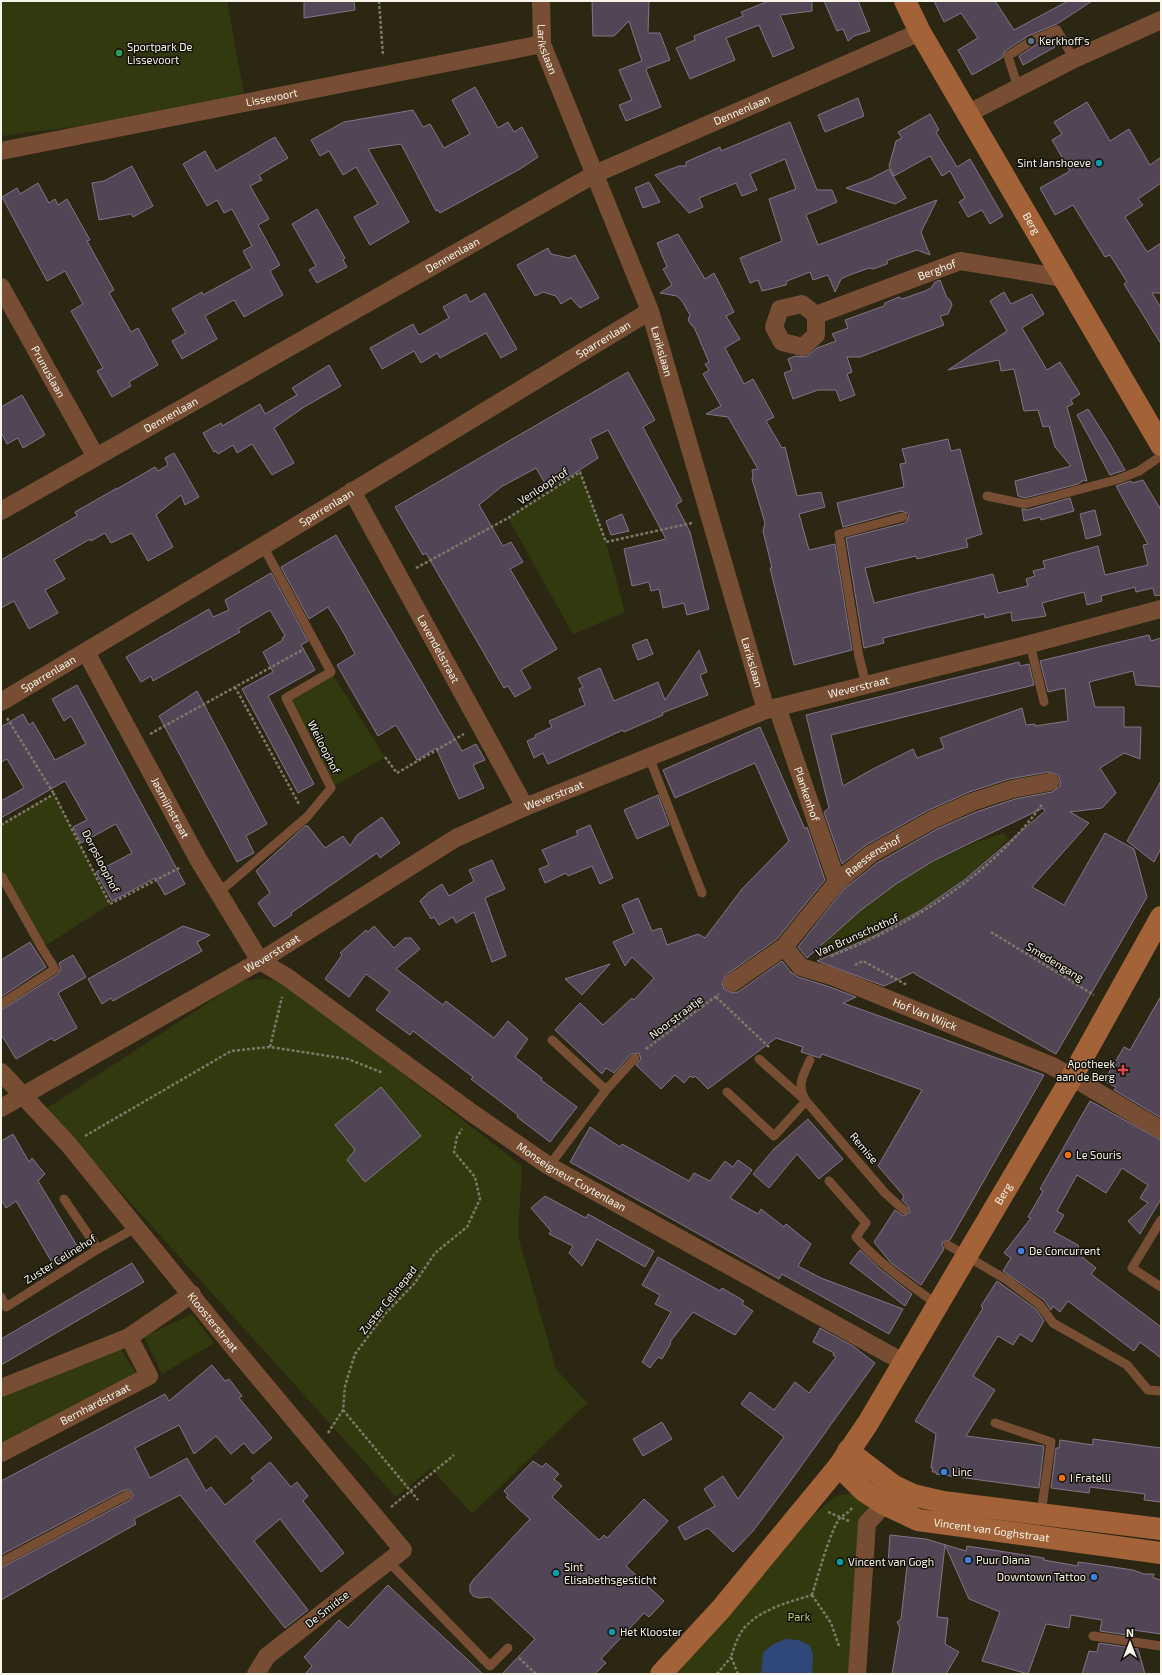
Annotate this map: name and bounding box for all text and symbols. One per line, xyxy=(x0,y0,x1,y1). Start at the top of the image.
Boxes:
street label: Larikslaan xyxy=(536,24,560,76)
place label: Kerkhoff's xyxy=(1039,34,1090,47)
marker: Kerkhoff's xyxy=(1026,36,1036,46)
place label: Sportpark De Lissevoort xyxy=(127,40,192,66)
marker: Sportpark De Lissevoort xyxy=(114,48,124,58)
street label: Lissevoort xyxy=(245,86,299,108)
street label: Dennenlaan xyxy=(711,91,772,127)
place label: Sint Janshoeve xyxy=(1017,156,1091,169)
marker: Sint Janshoeve xyxy=(1094,158,1104,168)
street label: Berg xyxy=(1021,210,1044,236)
street label: Dennenlaan xyxy=(423,234,482,275)
street label: Berghof xyxy=(916,256,958,282)
street label: Sparrenlaan xyxy=(573,317,633,360)
street label: Larikslaan xyxy=(649,324,676,378)
street label: Prunuslaan xyxy=(29,343,68,400)
street label: Dennenlaan xyxy=(141,394,200,435)
street label: Venloophof xyxy=(515,464,571,507)
street label: Sparrenlaan xyxy=(296,486,356,529)
street label: Lavendelstraat xyxy=(415,612,463,685)
street label: Larikslaan xyxy=(739,636,766,689)
street label: Sparrenlaan xyxy=(18,652,78,695)
street label: Weverstraat xyxy=(826,672,890,700)
street label: Weiloophof xyxy=(306,718,344,776)
street label: Plankenhof xyxy=(792,765,823,824)
street label: Jasmijnstraat xyxy=(149,775,192,840)
street label: Weverstraat xyxy=(522,777,585,813)
street label: Dorpsloophof xyxy=(80,827,123,895)
street label: Raessenshof xyxy=(842,831,904,879)
street label: Van Brunschothof xyxy=(813,910,901,959)
street label: Weverstraat xyxy=(242,931,302,975)
street label: Smedengang xyxy=(1024,939,1086,984)
street label: Noorstraatje xyxy=(646,992,706,1042)
street label: Hof Van Wijck xyxy=(891,995,959,1033)
place label: Apotheek aan de Berg xyxy=(1056,1057,1115,1083)
marker: Apotheek aan de Berg xyxy=(1118,1065,1128,1075)
street label: Remise xyxy=(848,1130,881,1166)
street label: Monseigneur Cuytenlaan xyxy=(515,1139,629,1213)
place label: Le Souris xyxy=(1076,1148,1122,1161)
marker: Le Souris xyxy=(1063,1150,1073,1160)
street label: Berg xyxy=(991,1180,1014,1207)
street label: Zuster Celinehof xyxy=(21,1231,99,1286)
place label: De Concurrent xyxy=(1029,1244,1100,1257)
marker: De Concurrent xyxy=(1016,1246,1026,1256)
street label: Zuster Celinepad xyxy=(356,1263,419,1336)
street label: Kloosterstraat xyxy=(185,1289,241,1354)
street label: Bernhardstraat xyxy=(58,1380,132,1427)
place label: Linc xyxy=(952,1465,972,1478)
marker: Linc xyxy=(939,1467,949,1477)
place label: I Fratelli xyxy=(1070,1471,1111,1484)
marker: I Fratelli xyxy=(1057,1473,1067,1483)
street label: Vincent van Goghstraat xyxy=(933,1515,1050,1544)
place label: Puur Diana xyxy=(976,1553,1030,1566)
place label: Vincent van Gogh xyxy=(848,1555,934,1568)
marker: Puur Diana xyxy=(963,1555,973,1565)
marker: Vincent van Gogh xyxy=(835,1557,845,1567)
place label: Sint Elisabethsgesticht xyxy=(564,1560,657,1586)
marker: Sint Elisabethsgesticht xyxy=(551,1568,561,1578)
place label: Downtown Tattoo xyxy=(997,1570,1086,1583)
marker: Downtown Tattoo xyxy=(1089,1572,1099,1582)
street label: De Smidse xyxy=(302,1587,351,1630)
park label: Park xyxy=(788,1610,811,1623)
north arrow xyxy=(1110,1623,1150,1663)
place label: Het Klooster xyxy=(620,1625,683,1638)
text: N xyxy=(1126,1626,1134,1639)
marker: Het Klooster xyxy=(607,1627,617,1637)

